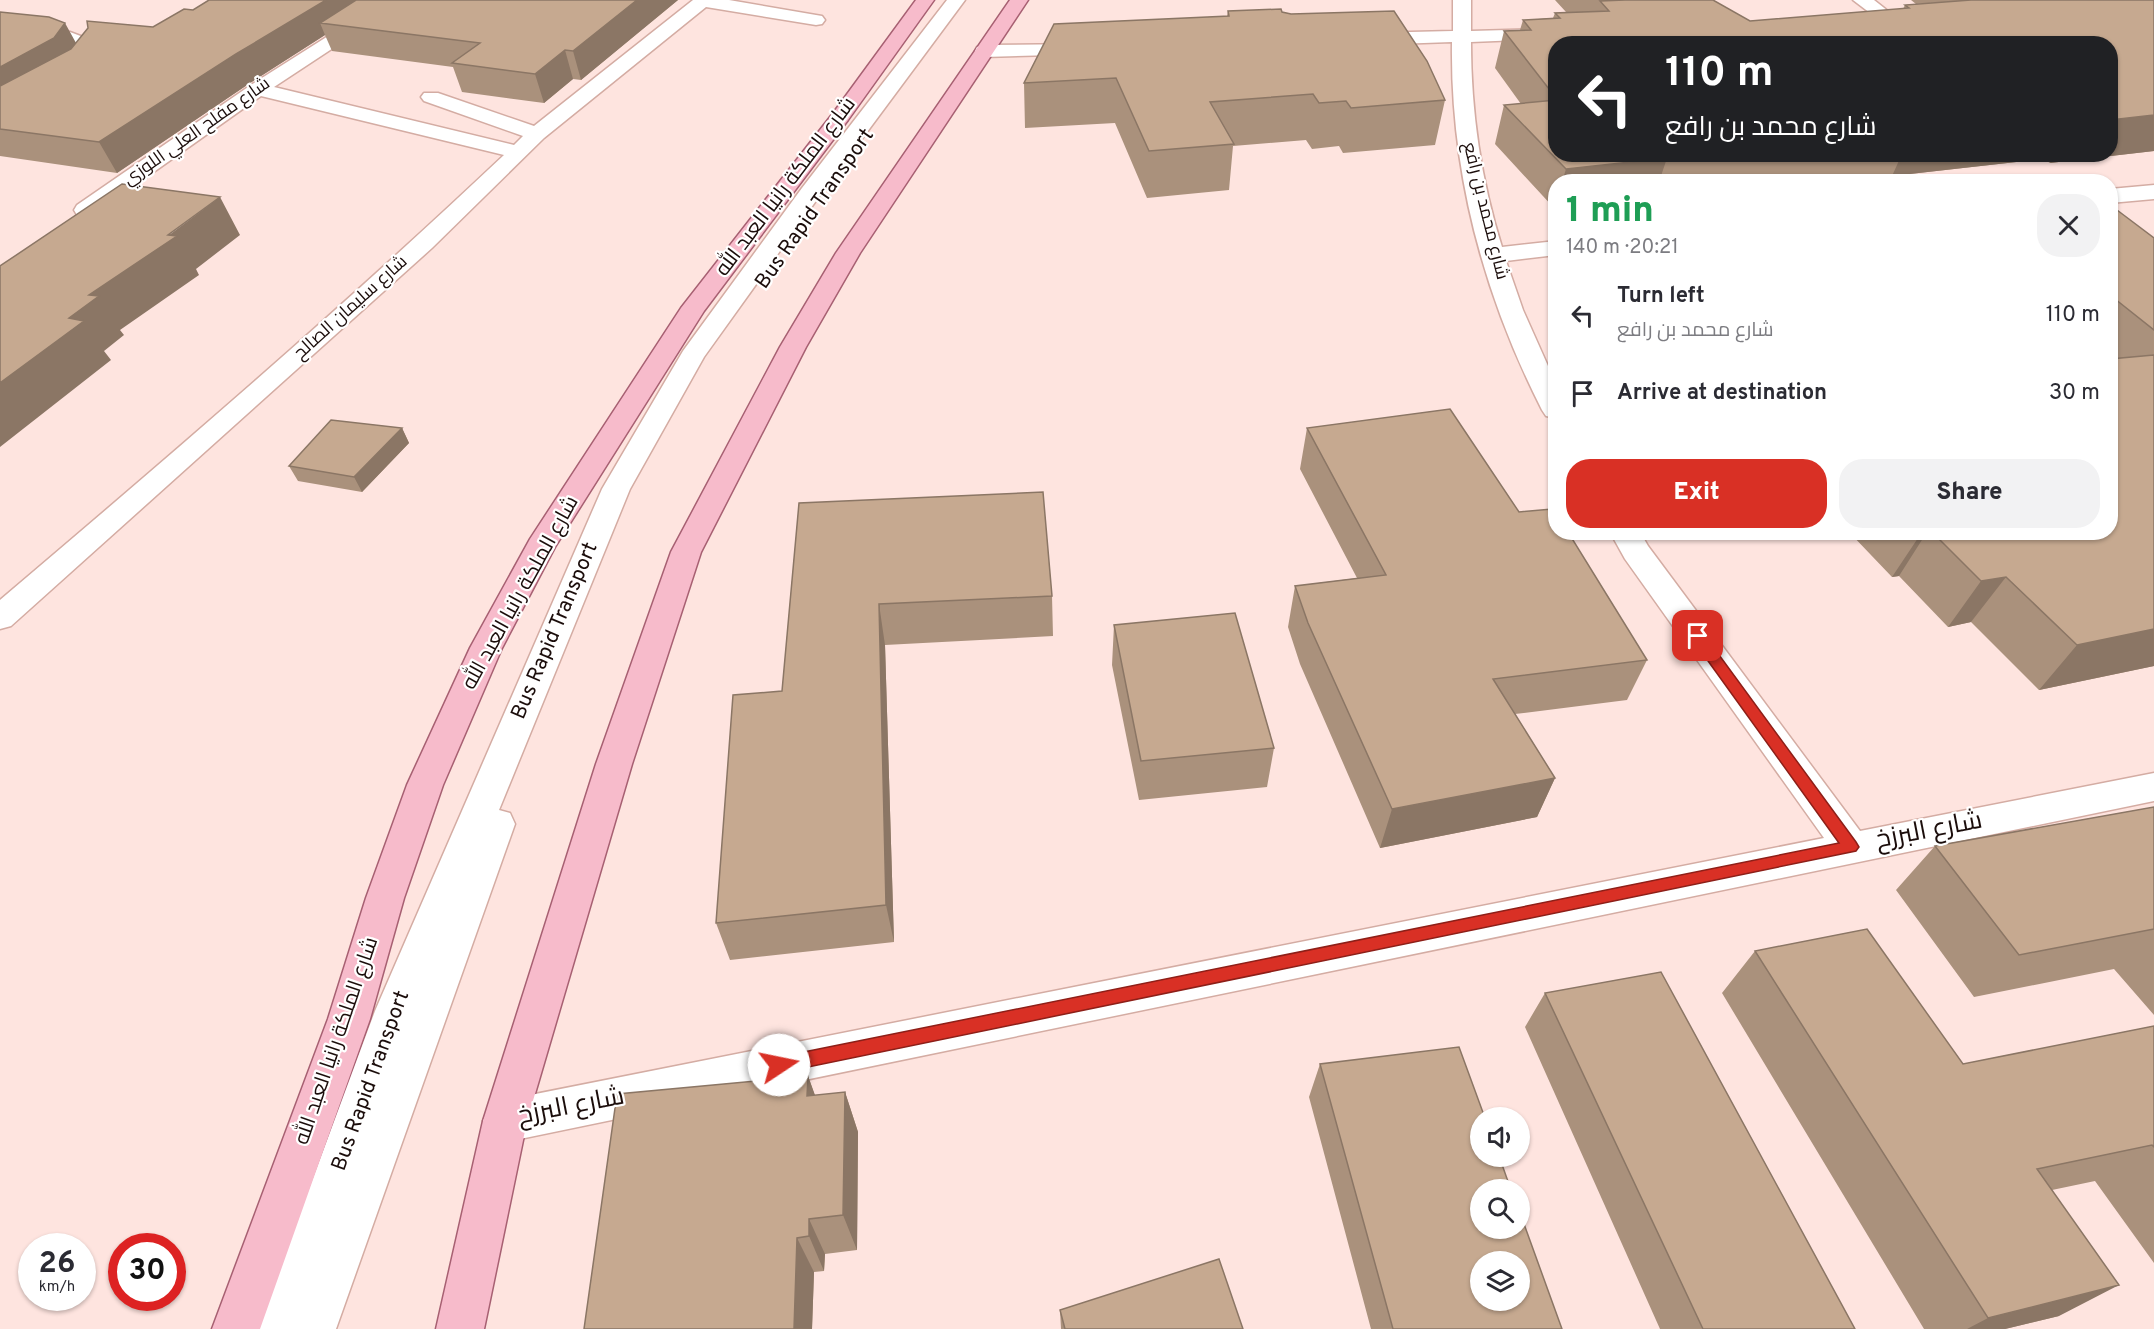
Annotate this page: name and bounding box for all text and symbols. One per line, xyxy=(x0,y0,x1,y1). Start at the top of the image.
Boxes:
text: 110 m xyxy=(1665,48,1774,101)
icon: left xyxy=(1566,60,1644,138)
street label: شارع مفلح العلي اللوزي xyxy=(119,73,276,192)
street label: شارع الملكة رانيا العبد الله xyxy=(708,91,862,282)
text: شارع محمد بن رافع xyxy=(1665,111,1877,145)
street label: Bus Rapid Transport xyxy=(749,123,881,295)
street label: شارع محمد بن رافع xyxy=(1457,140,1513,282)
text: 1 min xyxy=(1566,189,1654,235)
button: close xyxy=(2037,194,2100,257)
text: 140 m · 20:21 xyxy=(1566,235,1679,261)
street label: شارع سليمان الصالح xyxy=(289,251,413,365)
text: Turn left xyxy=(1617,283,1705,310)
icon: left xyxy=(1566,299,1599,332)
text: 110 m xyxy=(2046,302,2100,329)
text: شارع محمد بن رافع xyxy=(1617,318,1774,344)
icon: arrive xyxy=(1566,377,1599,410)
text: Arrive at destination xyxy=(1617,380,1827,407)
text: 30 m xyxy=(2049,380,2100,407)
button: Exit xyxy=(1566,459,1827,528)
button: Share xyxy=(1839,459,2100,528)
street label: شارع الملكة رانيا العبد الله xyxy=(455,490,586,695)
street label: Bus Rapid Transport xyxy=(505,538,605,724)
pin xyxy=(1672,610,1723,661)
icon: arrive xyxy=(1681,619,1714,652)
street label: شارع البرزخ xyxy=(1873,805,1985,857)
street label: شارع الملكة رانيا العبد الله xyxy=(287,933,385,1148)
street label: Bus Rapid Transport xyxy=(326,987,416,1175)
position arrow xyxy=(747,1033,811,1097)
street label: شارع البرزخ xyxy=(515,1081,627,1133)
map controls xyxy=(1470,1107,1530,1311)
button: sound xyxy=(1470,1107,1530,1167)
button: search xyxy=(1470,1179,1530,1239)
speed limit sign: 30 xyxy=(108,1233,186,1311)
text: 26 xyxy=(39,1246,75,1283)
button: layers xyxy=(1470,1251,1530,1311)
text: km/h xyxy=(39,1278,75,1297)

